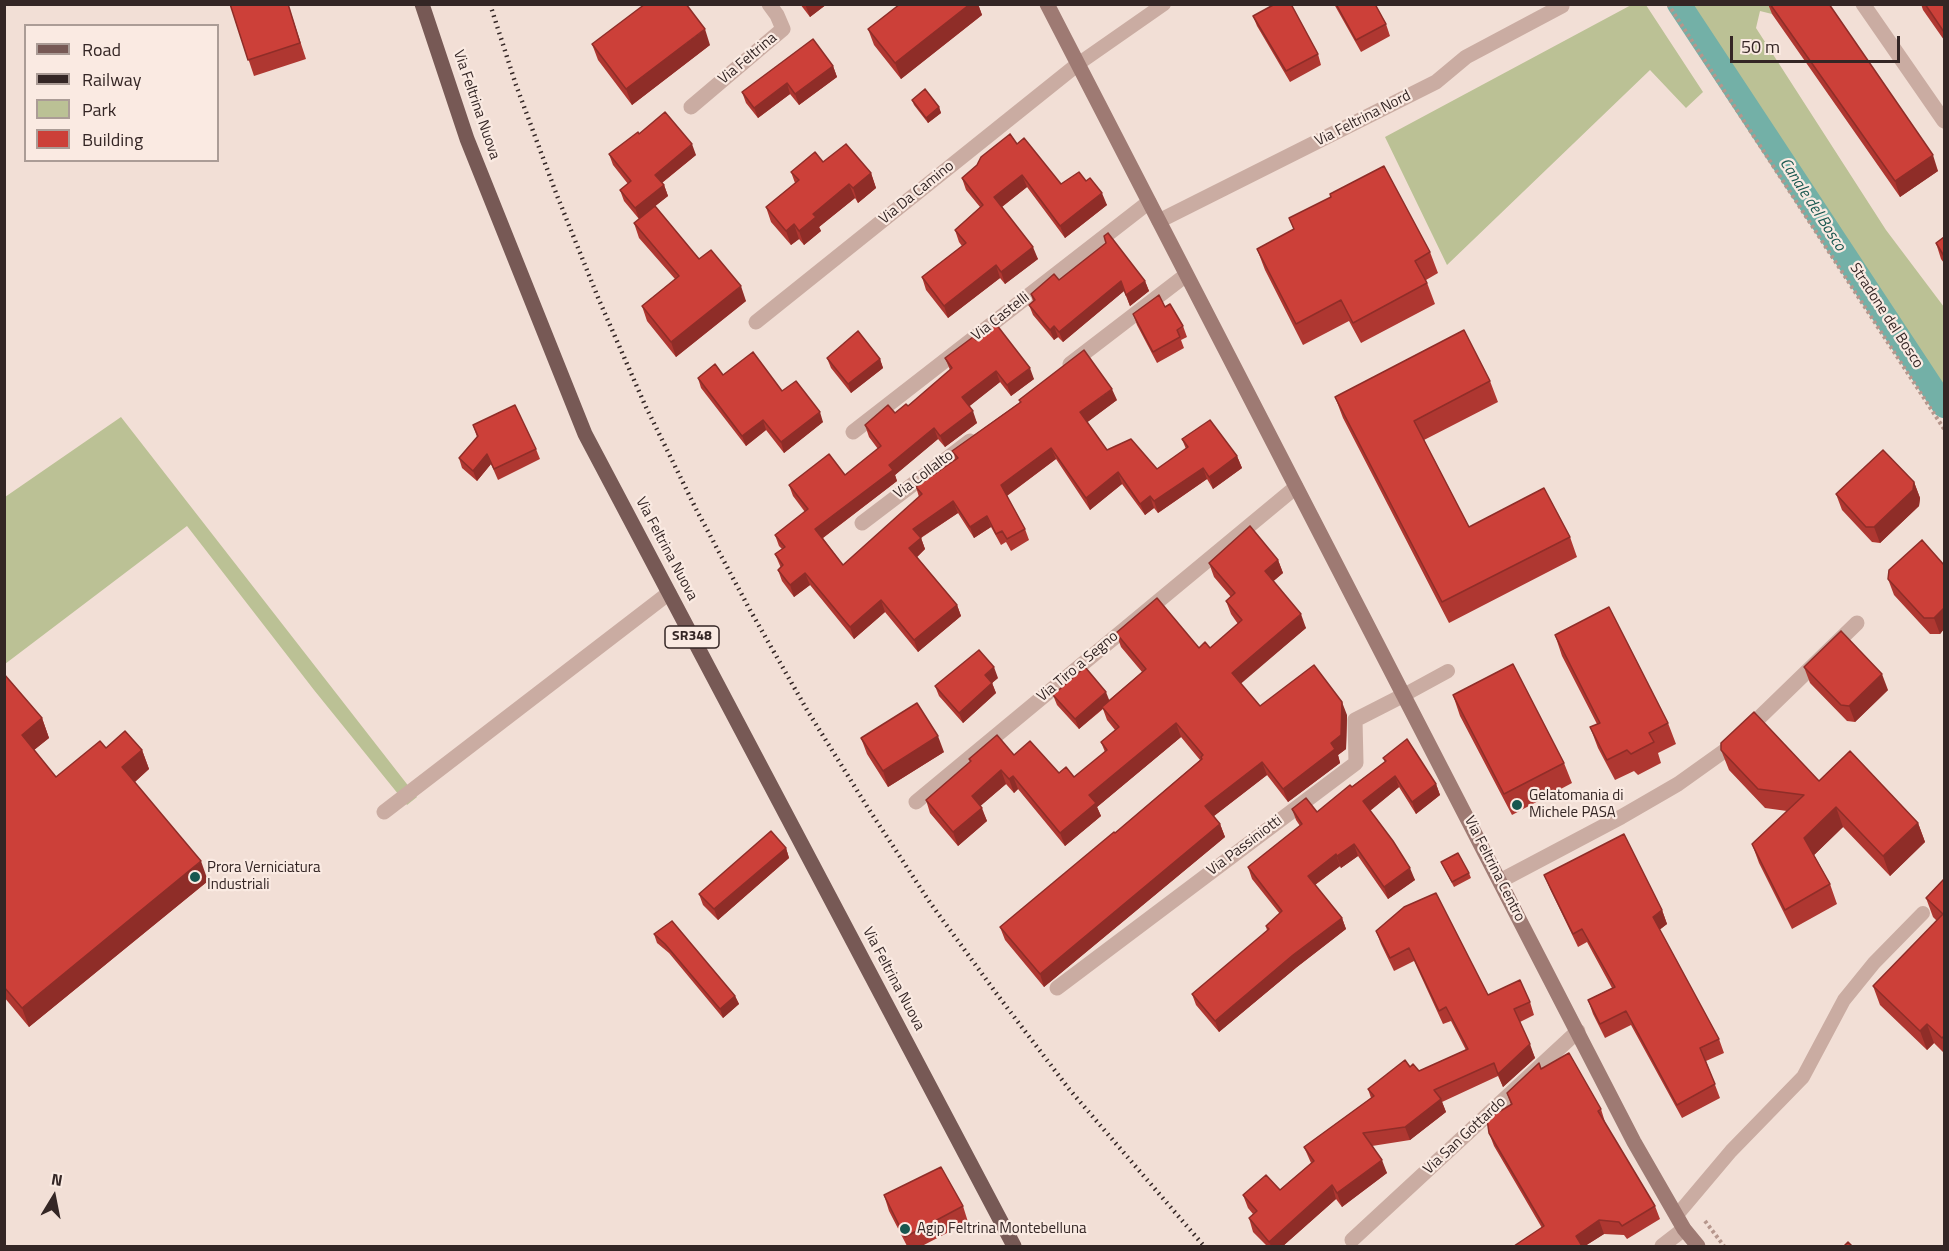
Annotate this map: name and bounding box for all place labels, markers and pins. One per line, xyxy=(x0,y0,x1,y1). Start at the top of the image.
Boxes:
place label: Gelatomania di Michele PASA xyxy=(1529,787,1623,822)
marker: Gelatomania di Michele PASA xyxy=(1510,798,1524,812)
place label: Prora Verniciatura Industriali xyxy=(207,859,320,894)
marker: Prora Verniciatura Industriali xyxy=(188,870,202,884)
place label: Agip Feltrina Montebelluna xyxy=(917,1220,1086,1238)
marker: Agip Feltrina Montebelluna xyxy=(898,1222,912,1236)

